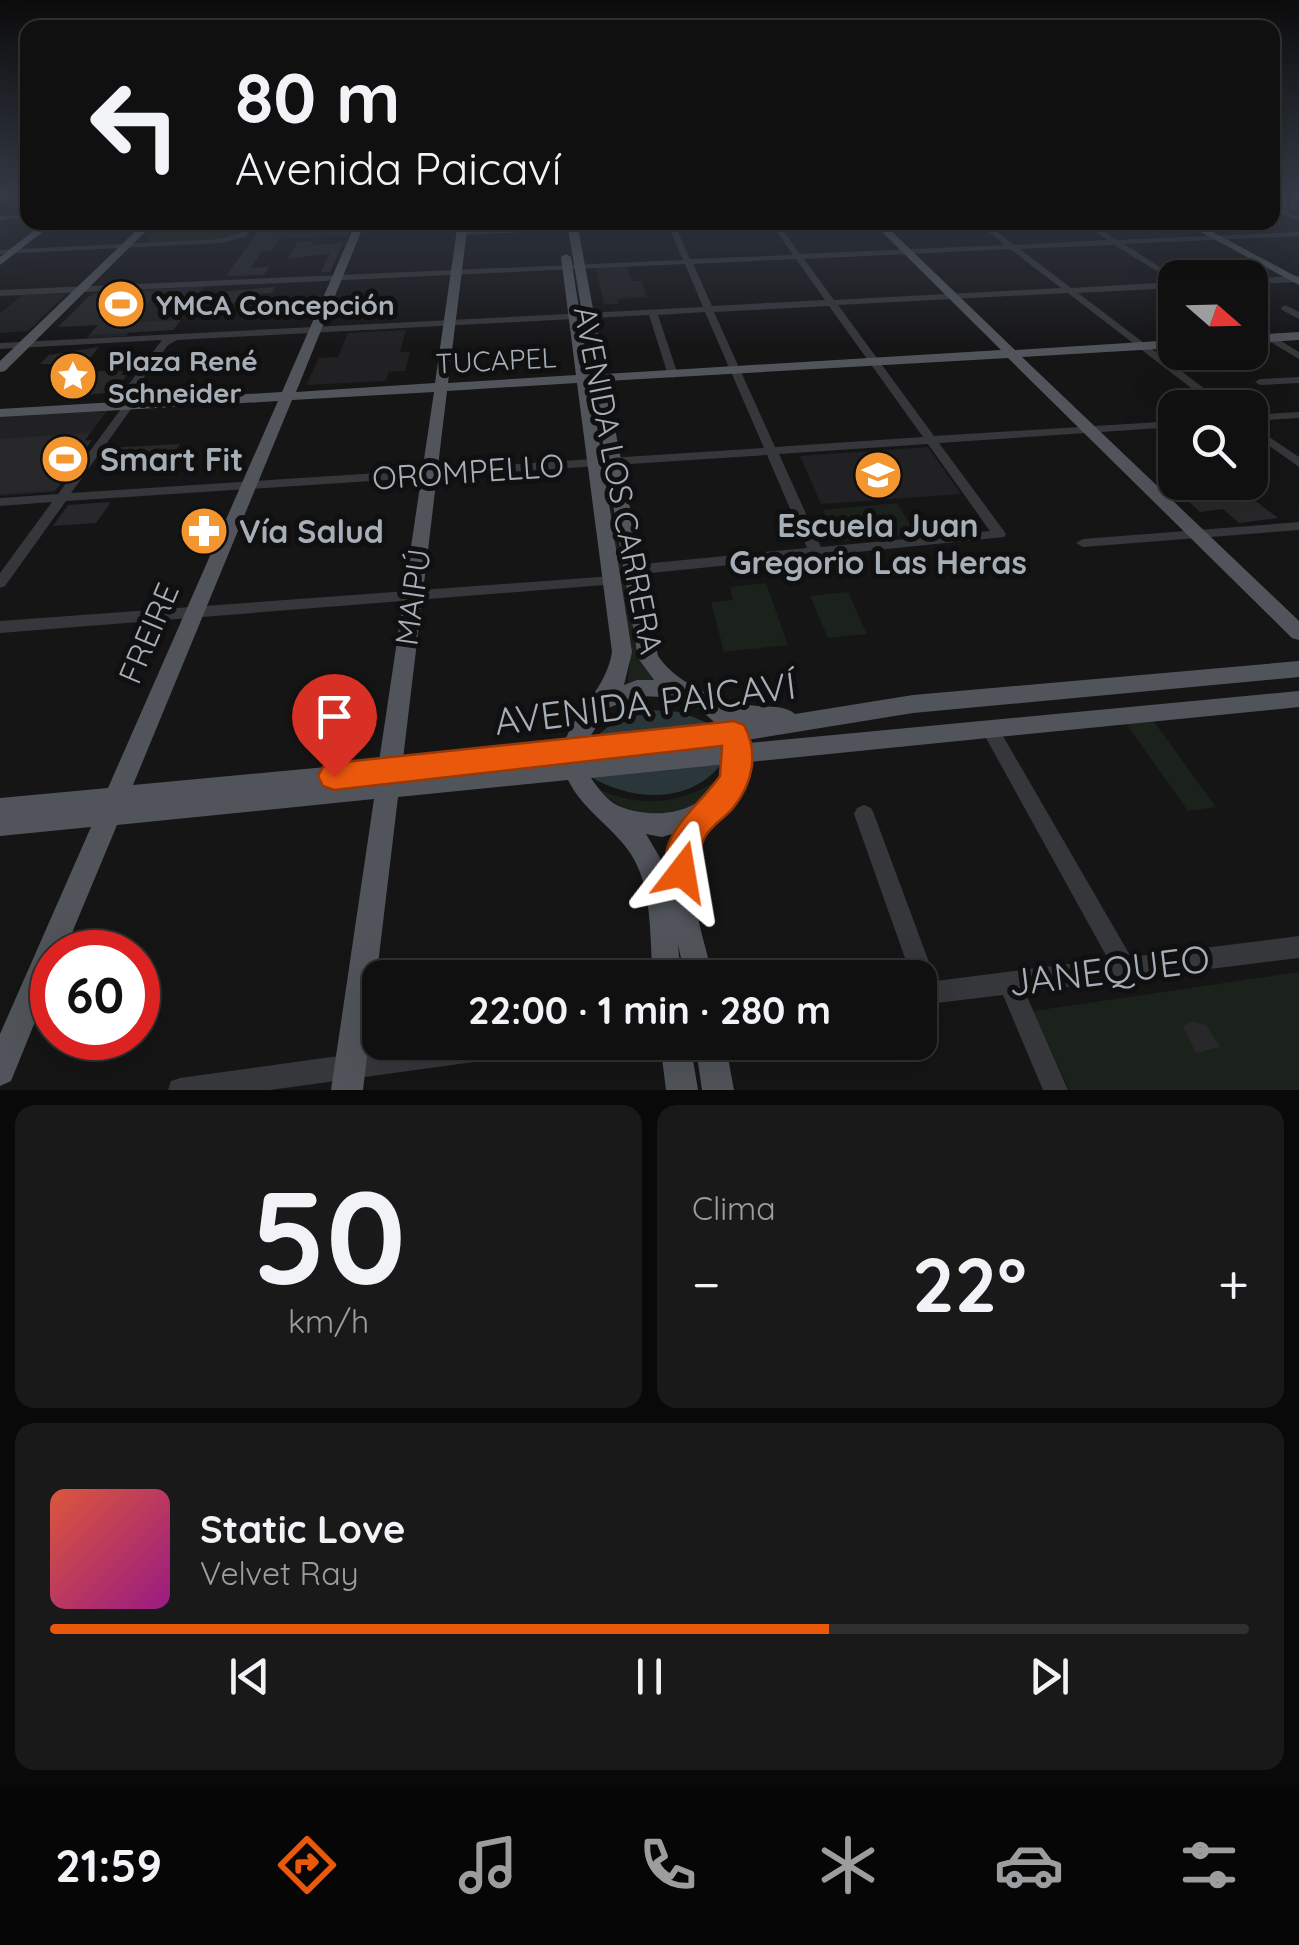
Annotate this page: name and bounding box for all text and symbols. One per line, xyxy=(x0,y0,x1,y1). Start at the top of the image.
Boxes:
text: 80 m xyxy=(235,53,400,141)
icon: left xyxy=(70,60,200,190)
text: Avenida Paicaví xyxy=(235,140,561,196)
north arrow xyxy=(1158,260,1268,370)
map controls xyxy=(1158,260,1268,500)
sports icon: YMCA Concepción xyxy=(95,278,147,330)
place label: YMCA Concepción xyxy=(156,287,395,322)
street label: AVENIDA LOS CARRERA xyxy=(566,303,672,657)
street label: TUCAPEL xyxy=(435,339,557,381)
place label: Plaza René Schneider xyxy=(108,343,258,410)
place icon: Plaza René Schneider xyxy=(47,350,99,402)
button: search xyxy=(1158,390,1268,500)
sports icon: Smart Fit xyxy=(39,433,91,485)
place label: Smart Fit xyxy=(100,439,243,479)
street label: OROMPELLO xyxy=(371,444,565,498)
school or university icon: Escuela Juan Gregorio Las Heras xyxy=(852,449,904,501)
pharmacy icon: Vía Salud xyxy=(178,505,230,557)
place label: Escuela Juan Gregorio Las Heras xyxy=(729,505,1027,582)
place label: Vía Salud xyxy=(239,511,384,551)
street label: MAIPÚ xyxy=(385,546,439,648)
street label: FREIRE xyxy=(109,577,187,689)
street label: AVENIDA PAICAVÍ xyxy=(492,661,800,745)
pin xyxy=(292,674,377,777)
icon: arrive xyxy=(307,689,362,744)
position arrow xyxy=(630,820,734,924)
speed limit sign: 60 xyxy=(30,930,160,1060)
street label: JANEQUEO xyxy=(1006,934,1212,1006)
text: 22:00 · 1 min · 280 m xyxy=(468,986,831,1034)
text: 50 xyxy=(251,1154,406,1317)
text: Clima xyxy=(692,1188,776,1228)
text: 22° xyxy=(912,1237,1027,1331)
text: − xyxy=(692,1249,721,1318)
text: + xyxy=(1218,1249,1249,1318)
text: km/h xyxy=(288,1301,369,1341)
text: Static Love xyxy=(200,1505,405,1553)
text: Velvet Ray xyxy=(200,1553,359,1593)
icon: previous xyxy=(222,1649,277,1704)
icon: pause xyxy=(622,1649,677,1704)
icon: next xyxy=(1022,1649,1077,1704)
icon: directions xyxy=(272,1830,342,1900)
icon: music xyxy=(453,1830,523,1900)
icon: phone xyxy=(633,1830,703,1900)
icon: climate xyxy=(813,1830,883,1900)
icon: car xyxy=(994,1830,1064,1900)
icon: filters xyxy=(1174,1830,1244,1900)
text: 21:59 xyxy=(55,1837,162,1893)

